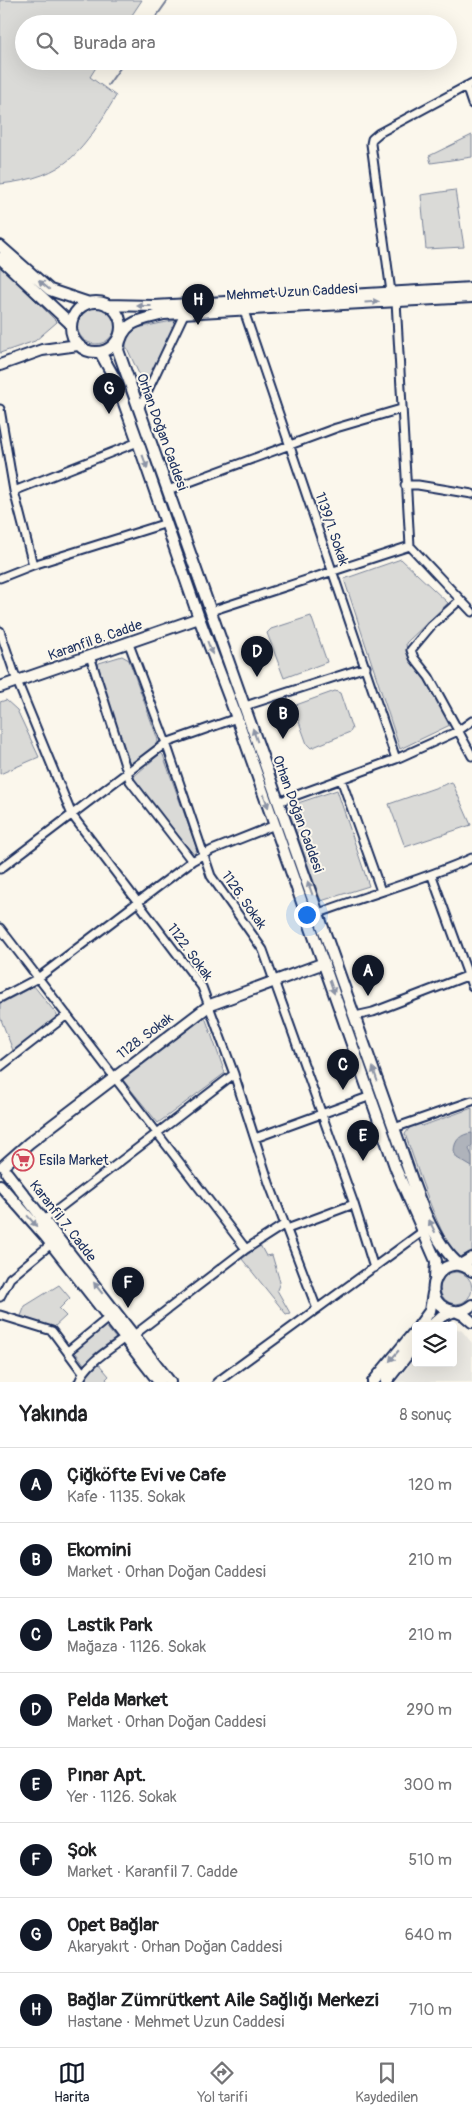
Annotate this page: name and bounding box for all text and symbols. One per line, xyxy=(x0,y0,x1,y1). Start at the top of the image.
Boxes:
search box xyxy=(15,15,457,70)
icon: search xyxy=(33,29,61,57)
text: Burada ara xyxy=(73,31,156,55)
one-way arrow xyxy=(38,280,51,291)
street label: Mehmet Uzun Caddesi xyxy=(226,280,358,304)
pin: H xyxy=(182,284,214,325)
one-way arrow xyxy=(365,298,381,306)
one-way arrow xyxy=(136,302,152,310)
street label: Orhan Doğan Caddesi xyxy=(133,371,191,493)
pin: G xyxy=(93,373,125,414)
one-way arrow xyxy=(142,454,149,469)
street label: 1139/1. Sokak xyxy=(312,490,353,568)
street label: Karanfil 8. Cadde xyxy=(46,616,144,664)
pin: D xyxy=(241,636,273,677)
one-way arrow xyxy=(206,641,214,656)
pin: B xyxy=(267,698,299,739)
one-way arrow xyxy=(251,727,259,742)
street label: Orhan Doğan Caddesi xyxy=(269,753,327,875)
one-way arrow xyxy=(263,793,270,808)
street label: 1126. Sokak xyxy=(218,868,270,932)
one-way arrow xyxy=(306,880,314,895)
your location xyxy=(294,902,320,928)
street label: 1122. Sokak xyxy=(164,920,217,984)
pin: A xyxy=(352,955,384,996)
one-way arrow xyxy=(329,979,336,994)
street label: 1128. Sokak xyxy=(114,1009,177,1063)
pin: C xyxy=(327,1049,359,1090)
one-way arrow xyxy=(371,1066,379,1081)
pin: E xyxy=(347,1120,379,1161)
supermarket icon: Esila Market xyxy=(11,1148,35,1172)
place label: Esila Market xyxy=(39,1152,109,1169)
street label: Karanfil 7. Cadde xyxy=(26,1177,100,1265)
one-way arrow xyxy=(27,1215,38,1228)
one-way arrow xyxy=(428,1219,436,1234)
pin: F xyxy=(112,1267,144,1308)
one-way arrow xyxy=(93,1281,103,1295)
map controls xyxy=(412,1322,457,1367)
button: layers xyxy=(412,1322,457,1367)
one-way arrow xyxy=(389,1349,400,1362)
text: Yakında xyxy=(20,1401,87,1428)
text: 8 sonuç xyxy=(399,1405,452,1425)
text: Çiğköfte Evi ve Cafe xyxy=(67,1463,226,1487)
text: A xyxy=(31,1475,41,1495)
text: 120 m xyxy=(408,1475,452,1495)
text: Kafe · 1135. Sokak xyxy=(67,1487,185,1507)
text: Ekomini xyxy=(67,1538,131,1562)
text: B xyxy=(31,1550,41,1570)
text: 210 m xyxy=(408,1550,452,1570)
text: Market · Orhan Doğan Caddesi xyxy=(67,1562,266,1582)
text: Lastik Park xyxy=(67,1613,152,1637)
text: C xyxy=(31,1625,41,1645)
text: 210 m xyxy=(408,1625,452,1645)
text: Mağaza · 1126. Sokak xyxy=(67,1637,206,1657)
text: Pelda Market xyxy=(67,1688,168,1712)
text: D xyxy=(31,1700,41,1720)
text: 290 m xyxy=(406,1700,452,1720)
text: Market · Orhan Doğan Caddesi xyxy=(67,1712,266,1732)
text: Pınar Apt. xyxy=(67,1763,146,1787)
text: E xyxy=(32,1775,40,1795)
text: 300 m xyxy=(404,1775,452,1795)
text: Yer · 1126. Sokak xyxy=(67,1787,177,1807)
text: Şok xyxy=(67,1838,96,1862)
text: F xyxy=(31,1850,41,1870)
text: 510 m xyxy=(408,1850,452,1870)
text: Market · Karanfil 7. Cadde xyxy=(67,1862,238,1882)
text: Opet Bağlar xyxy=(67,1913,159,1937)
text: G xyxy=(31,1925,41,1945)
text: 640 m xyxy=(405,1925,452,1945)
text: Akaryakıt · Orhan Doğan Caddesi xyxy=(67,1937,282,1957)
text: Bağlar Zümrütkent Aile Sağlığı Merkezi xyxy=(67,1988,379,2012)
text: H xyxy=(31,2000,41,2020)
text: 710 m xyxy=(409,2000,452,2020)
text: Hastane · Mehmet Uzun Caddesi xyxy=(67,2012,284,2032)
tab: Harita xyxy=(54,2059,90,2106)
tab: Yol tarifi xyxy=(197,2059,247,2106)
tab: Kaydedilen xyxy=(355,2059,418,2106)

